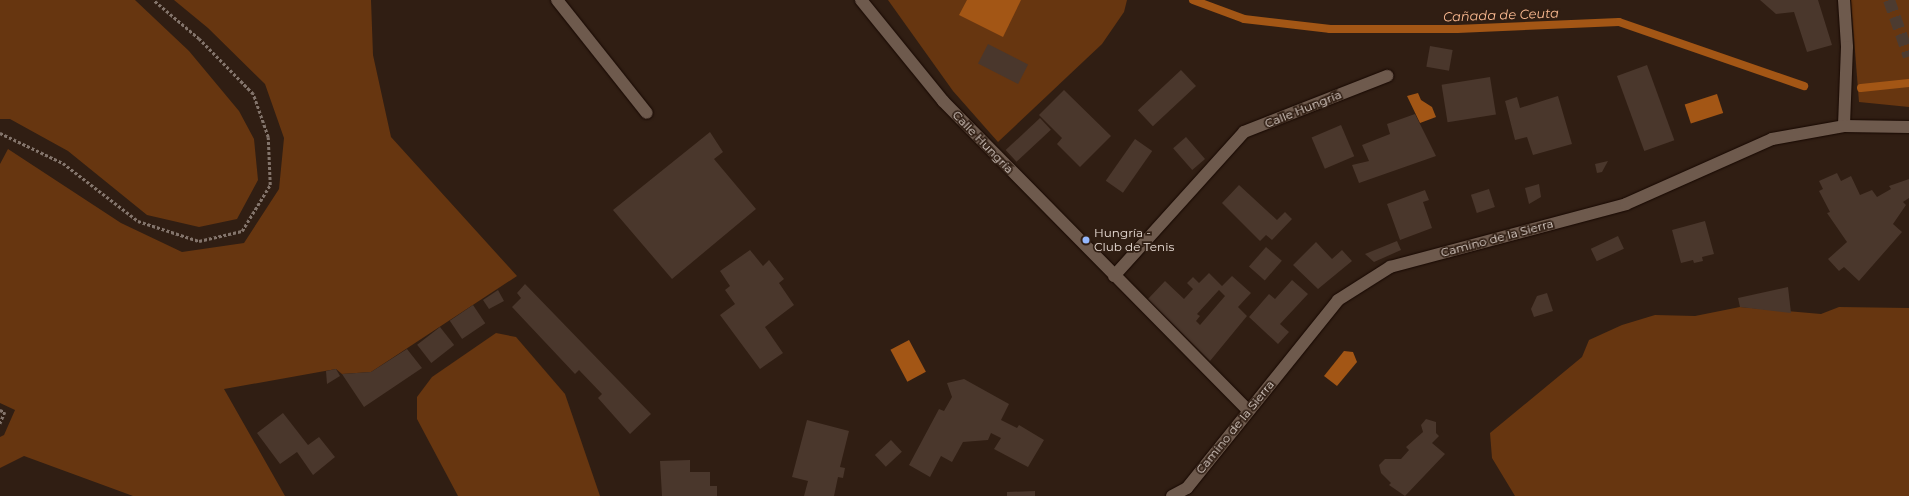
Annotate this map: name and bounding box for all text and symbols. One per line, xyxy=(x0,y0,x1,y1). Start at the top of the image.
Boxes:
water label: Cañada de Ceuta xyxy=(1443,5,1559,25)
street label: Calle Hungría xyxy=(1263,87,1343,131)
street label: Calle Hungría xyxy=(950,108,1016,176)
street label: Camino de la Sierra xyxy=(1439,216,1555,260)
place label: Hungría - Club de Tenis xyxy=(1094,226,1174,254)
marker: Hungría - Club de Tenis xyxy=(1081,235,1091,245)
street label: Camino de la Sierra xyxy=(1193,377,1277,477)

